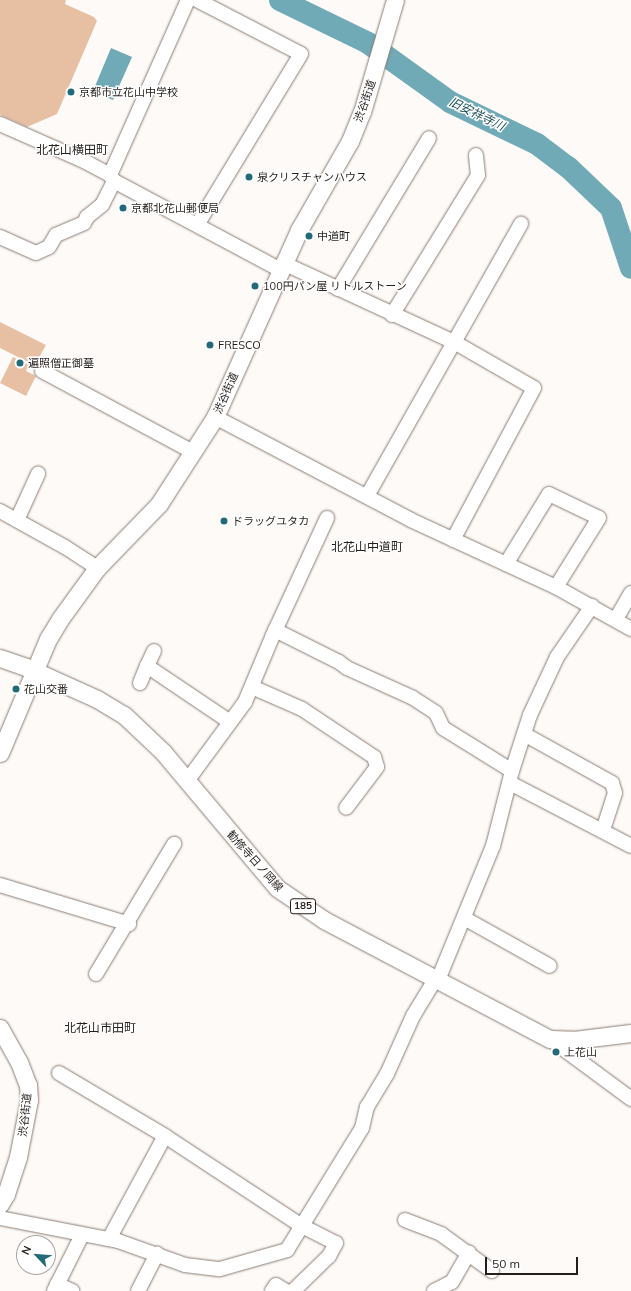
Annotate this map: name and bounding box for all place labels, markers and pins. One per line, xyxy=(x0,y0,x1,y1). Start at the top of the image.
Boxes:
place label: 京都市立花山中学校 xyxy=(79,85,178,99)
marker: 京都市立花山中学校 xyxy=(66,87,76,97)
place label: 泉クリスチャンハウス xyxy=(257,170,367,184)
marker: 泉クリスチャンハウス xyxy=(244,172,254,182)
place label: 京都北花山郵便局 xyxy=(131,201,219,215)
marker: 京都北花山郵便局 xyxy=(118,203,128,213)
place label: 中道町 xyxy=(317,229,350,243)
marker: 中道町 xyxy=(304,231,314,241)
place label: 100円パン屋 リトルストーン xyxy=(263,279,407,293)
marker: 100円パン屋 リトルストーン xyxy=(250,281,260,291)
place label: FRESCO xyxy=(218,338,261,352)
marker: FRESCO xyxy=(205,340,215,350)
place label: 遍照僧正御墓 xyxy=(28,356,94,370)
marker: 遍照僧正御墓 xyxy=(15,358,25,368)
place label: ドラッグユタカ xyxy=(232,514,309,528)
marker: ドラッグユタカ xyxy=(219,516,229,526)
place label: 花山交番 xyxy=(24,682,68,696)
marker: 花山交番 xyxy=(11,684,21,694)
place label: 上花山 xyxy=(564,1045,597,1059)
marker: 上花山 xyxy=(551,1047,561,1057)

